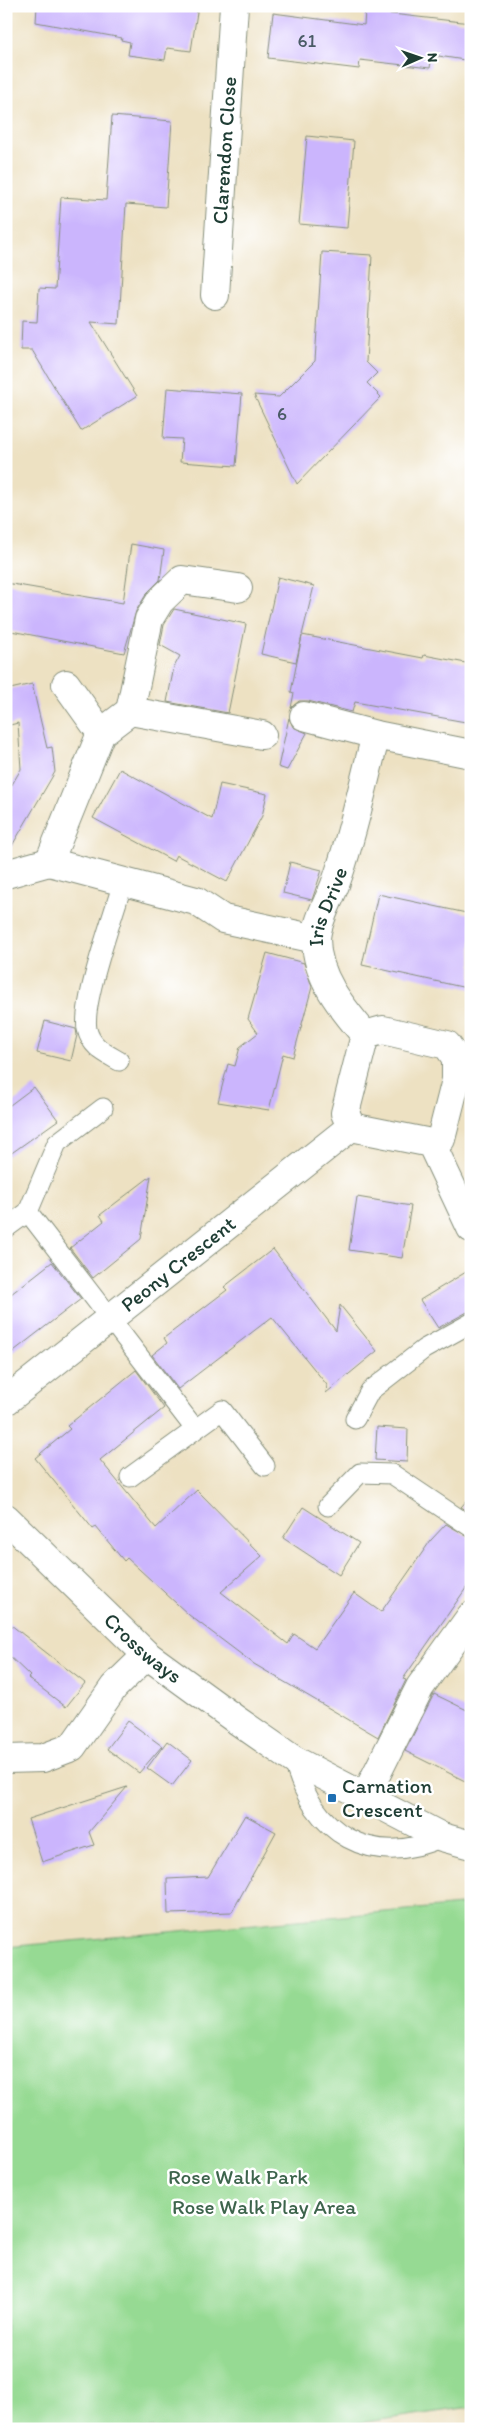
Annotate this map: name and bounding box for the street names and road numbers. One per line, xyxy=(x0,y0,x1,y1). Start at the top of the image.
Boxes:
street label: Clarendon Close xyxy=(207,76,241,225)
street label: Iris Drive xyxy=(303,864,352,947)
street label: Peony Crescent xyxy=(116,1211,240,1317)
street label: Crossways xyxy=(99,1607,187,1688)

